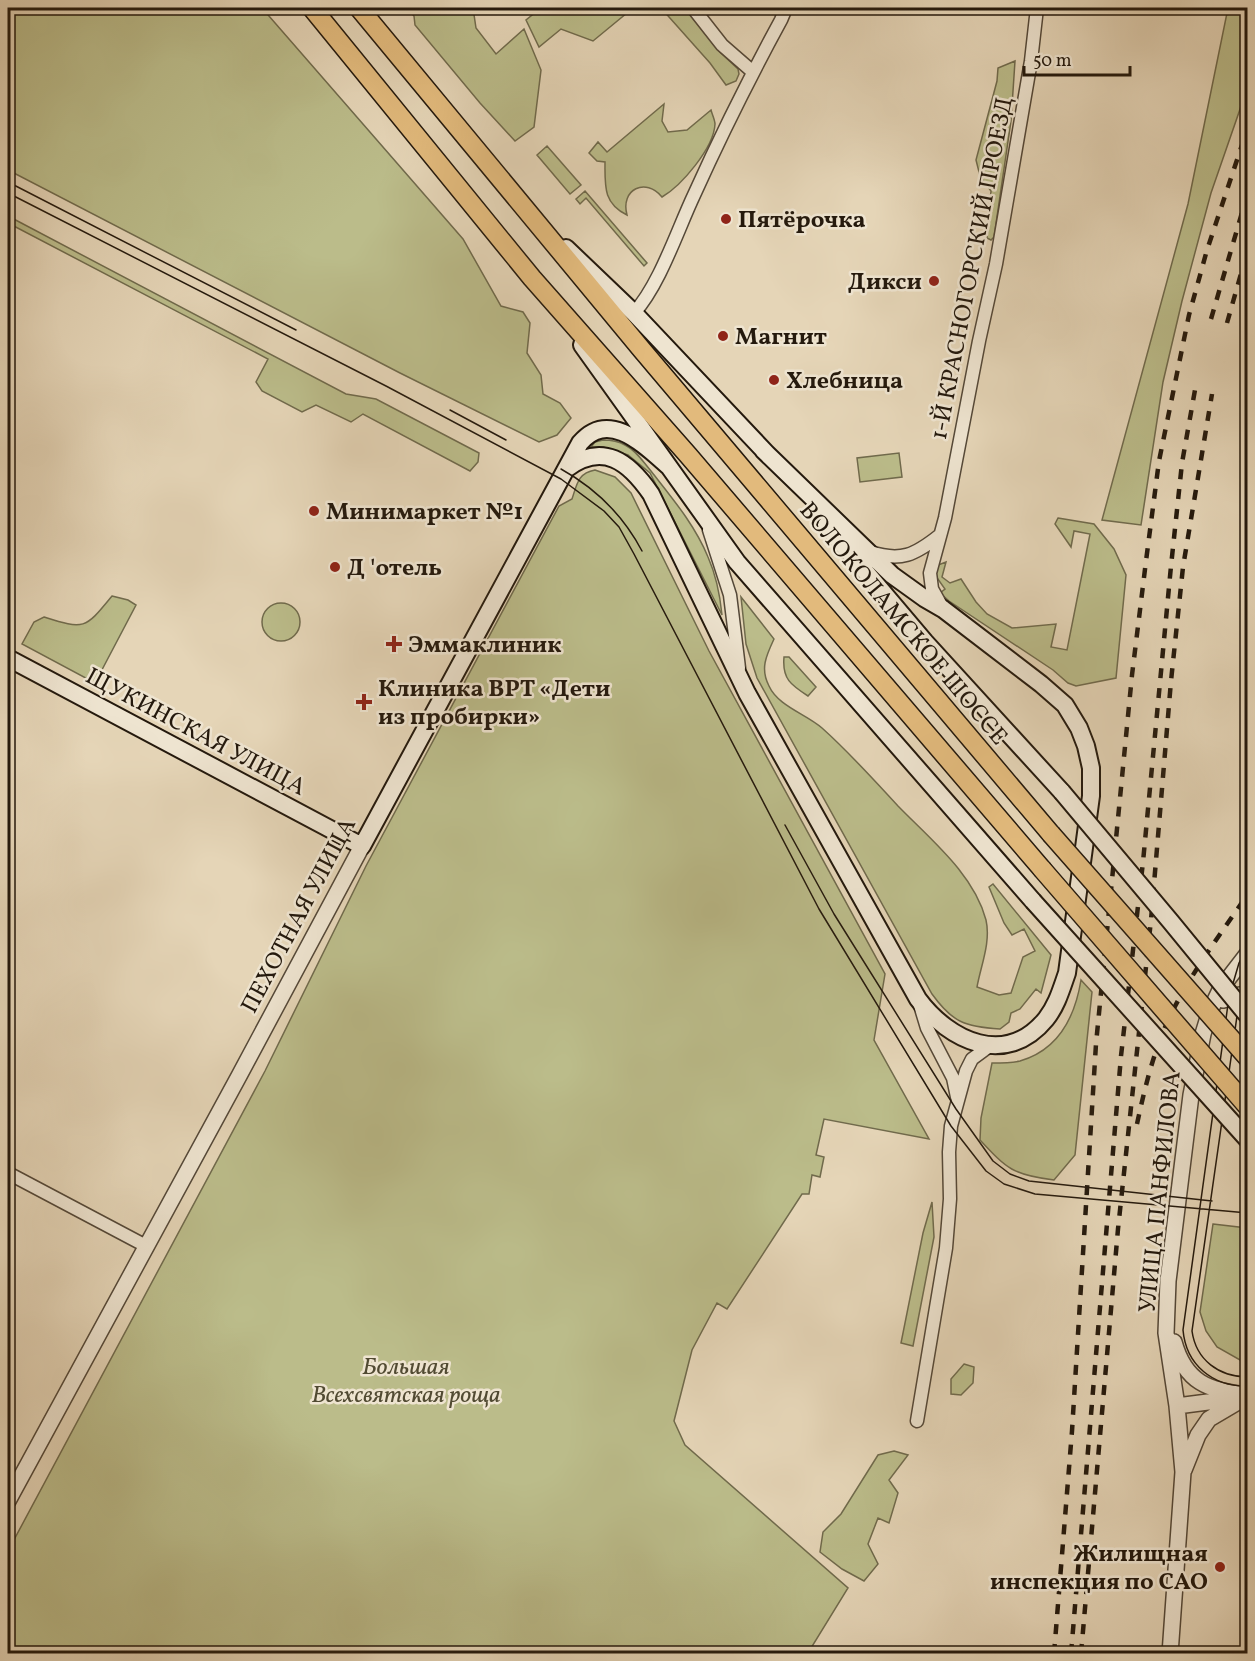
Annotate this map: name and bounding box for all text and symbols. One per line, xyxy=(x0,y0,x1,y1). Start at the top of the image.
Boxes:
scale bar xyxy=(1024,39,1130,77)
text: 50 m xyxy=(1033,49,1072,74)
street label: 1-Й КРАСНОГОРСКИЙ ПРОЕЗД xyxy=(923,94,1023,443)
place label: Пятёрочка xyxy=(738,204,866,238)
marker: Пятёрочка xyxy=(719,212,733,226)
place label: Дикси xyxy=(848,266,922,300)
marker: Дикси xyxy=(927,274,941,288)
place label: Магнит xyxy=(735,321,827,355)
marker: Магнит xyxy=(716,329,730,343)
place label: Хлебница xyxy=(786,365,903,399)
marker: Хлебница xyxy=(767,373,781,387)
street label: ВОЛОКОЛАМСКОЕ ШОССЕ xyxy=(790,495,1015,753)
place label: Минимаркет №1 xyxy=(326,496,523,530)
marker: Минимаркет №1 xyxy=(307,504,321,518)
place label: Д 'отель xyxy=(347,552,442,586)
marker: Д 'отель xyxy=(328,560,342,574)
place label: Эммаклиник xyxy=(408,629,562,663)
marker: Эммаклиник xyxy=(385,635,403,653)
street label: ЩУКИНСКАЯ УЛИЦА xyxy=(79,660,311,805)
place label: Клиника ВРТ «Дети из пробирки» xyxy=(378,673,610,735)
marker: Клиника ВРТ «Дети из пробирки» xyxy=(355,693,373,711)
street label: ПЕХОТНАЯ УЛИЦА xyxy=(234,812,366,1020)
street label: УЛИЦА ПАНФИЛОВА xyxy=(1131,1070,1191,1315)
park label: Большая Всехсвятская роща xyxy=(311,1351,501,1413)
place label: Жилищная инспекция по САО xyxy=(990,1538,1208,1600)
marker: Жилищная инспекция по САО xyxy=(1213,1560,1227,1574)

